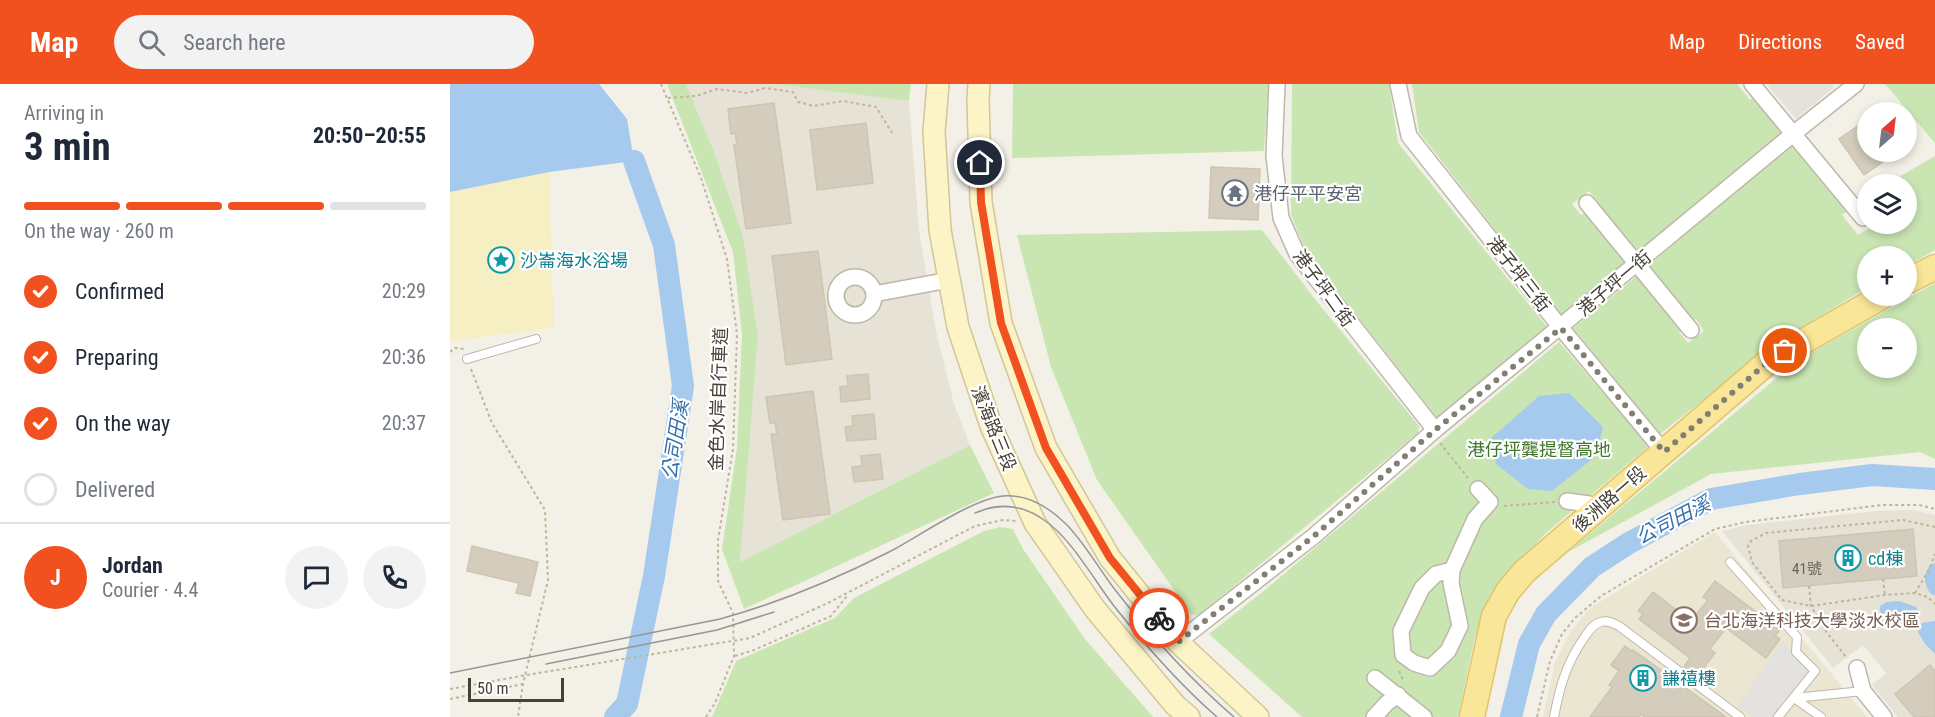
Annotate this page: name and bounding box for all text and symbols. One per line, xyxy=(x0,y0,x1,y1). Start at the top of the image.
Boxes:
search box xyxy=(114,15,534,69)
text: Map xyxy=(30,26,78,59)
icon: search xyxy=(135,26,168,59)
text: Search here xyxy=(183,30,286,55)
text: Map xyxy=(1669,30,1705,54)
text: Directions xyxy=(1738,30,1822,54)
text: Saved xyxy=(1855,30,1905,54)
text: Arriving in xyxy=(24,101,104,125)
north arrow xyxy=(1857,102,1917,162)
map controls xyxy=(1857,102,1917,378)
text: 20:50–20:55 xyxy=(313,123,426,148)
text: 3 min xyxy=(24,124,111,170)
pin xyxy=(954,137,1005,188)
icon: home xyxy=(963,146,996,179)
button: layers xyxy=(1857,174,1917,234)
temple icon: 港仔平平安宮 xyxy=(1220,178,1250,208)
place label: 港仔平平安宮 xyxy=(1254,183,1362,204)
text: On the way · 260 m xyxy=(24,219,174,243)
street label: 港子坪三街 xyxy=(1483,232,1555,316)
place icon: 沙崙海水浴場 xyxy=(486,245,516,275)
street label: 港子坪二街 xyxy=(1289,245,1359,331)
street label: 港子坪一街 xyxy=(1573,246,1655,320)
button: + xyxy=(1857,246,1917,306)
place label: 沙崙海水浴場 xyxy=(520,250,628,271)
icon: check xyxy=(24,275,57,308)
text: Confirmed xyxy=(75,279,164,304)
text: 20:29 xyxy=(382,279,426,303)
button: − xyxy=(1857,318,1917,378)
pin xyxy=(1759,325,1810,376)
street label: 金色水岸自行車道 xyxy=(705,327,731,471)
icon: bag xyxy=(1768,334,1801,367)
icon: check xyxy=(24,341,57,374)
text: Preparing xyxy=(75,345,159,370)
text: 20:36 xyxy=(382,345,426,369)
street label: 濱海路三段 xyxy=(967,382,1021,474)
water label: 公司田溪 xyxy=(657,396,694,481)
icon: check xyxy=(24,407,57,440)
text: On the way xyxy=(75,411,170,436)
text: 20:37 xyxy=(382,411,426,435)
park label: 港仔坪龔提督高地 xyxy=(1467,439,1611,460)
street label: 後洲路一段 xyxy=(1568,462,1650,536)
text: Delivered xyxy=(75,477,155,502)
water label: 公司田溪 xyxy=(1632,490,1717,549)
building icon: cd棟 xyxy=(1833,543,1863,573)
button: chat xyxy=(285,546,348,609)
button: phone xyxy=(363,546,426,609)
place label: cd棟 xyxy=(1868,548,1903,569)
text: Jordan xyxy=(102,553,163,578)
house number: 41號 xyxy=(1792,560,1822,578)
text: J xyxy=(50,565,61,590)
text: Courier · 4.4 xyxy=(102,578,198,602)
courier xyxy=(1129,588,1189,648)
icon: bike xyxy=(1143,602,1176,635)
school or university icon: 台北海洋科技大學淡水校區 xyxy=(1669,605,1699,635)
place label: 台北海洋科技大學淡水校區 xyxy=(1704,610,1920,631)
building icon: 謙禧樓 xyxy=(1628,663,1658,693)
place label: 謙禧樓 xyxy=(1662,668,1716,689)
scale bar xyxy=(468,675,564,702)
text: 50 m xyxy=(477,679,509,698)

